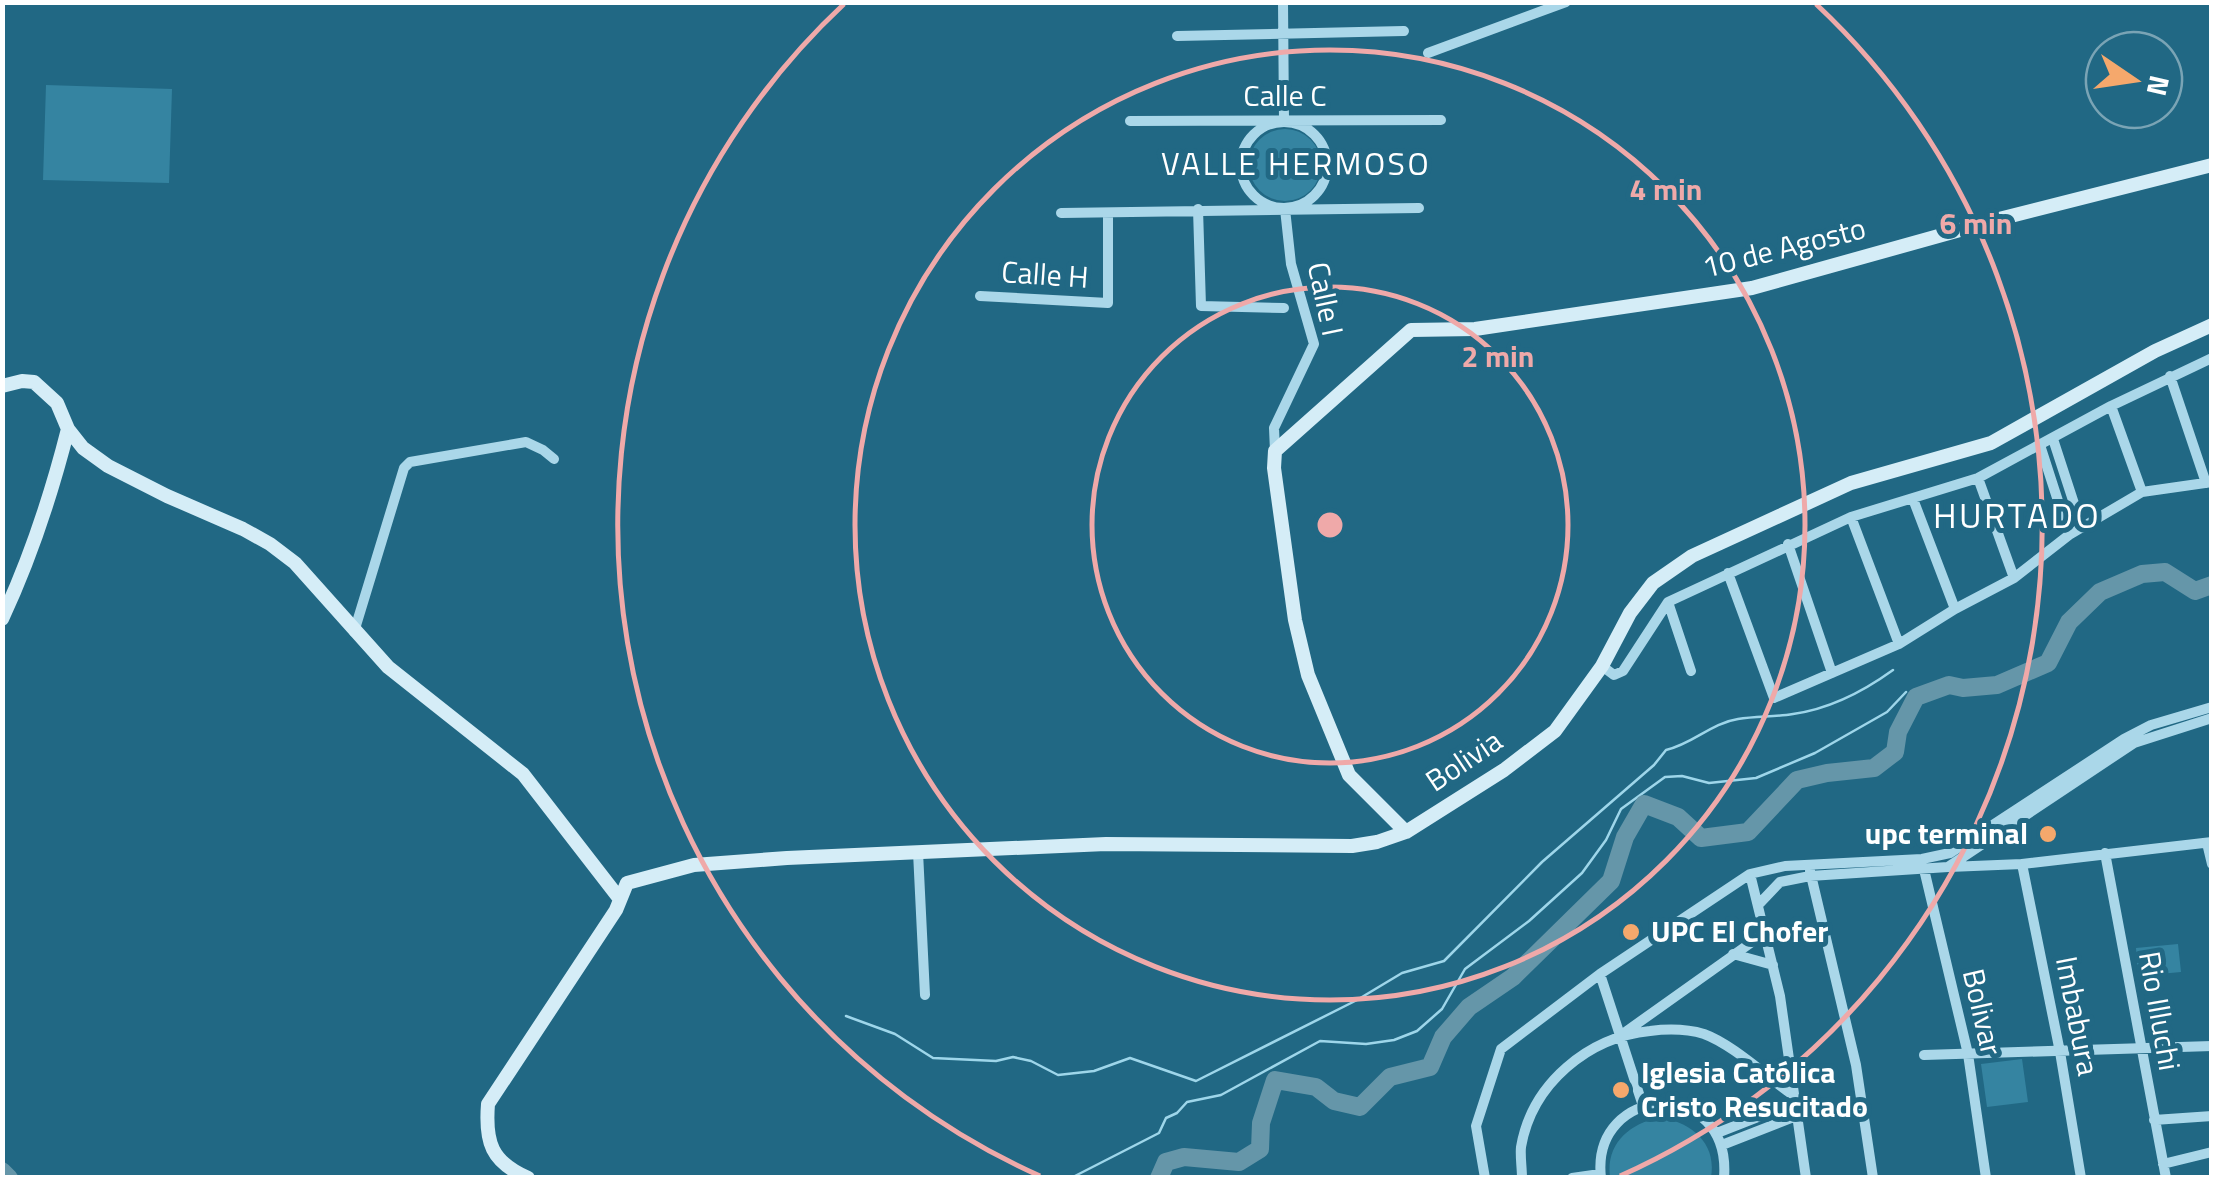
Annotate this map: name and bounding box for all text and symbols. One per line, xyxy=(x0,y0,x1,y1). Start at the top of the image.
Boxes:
north arrow xyxy=(2084,30,2184,130)
text: N xyxy=(2136,71,2182,100)
street label: Calle C xyxy=(1243,72,1327,118)
district label: VALLE HERMOSO xyxy=(1161,139,1431,187)
text: 4 min xyxy=(1630,166,1702,212)
text: 6 min xyxy=(1940,200,2012,246)
street label: 10 de Agosto xyxy=(1697,205,1870,290)
street label: Calle H xyxy=(1000,248,1090,300)
street label: Calle I xyxy=(1296,258,1356,340)
text: 2 min xyxy=(1462,333,1534,379)
district label: HURTADO xyxy=(1933,488,2101,542)
centre of rings xyxy=(1312,507,1348,543)
street label: Bolivia xyxy=(1416,718,1511,803)
place label: upc terminal xyxy=(1865,810,2028,856)
marker: upc terminal xyxy=(2037,823,2059,845)
place label: UPC El Chofer xyxy=(1651,908,1828,954)
marker: UPC El Chofer xyxy=(1620,921,1642,943)
street label: Rio Illuchi xyxy=(2127,948,2193,1074)
street label: Imbabura xyxy=(2044,952,2112,1079)
street label: Bolivar xyxy=(1951,964,2015,1060)
place label: Iglesia Católica Cristo Resucitado xyxy=(1641,1049,1868,1129)
marker: Iglesia Católica Cristo Resucitado xyxy=(1610,1079,1632,1101)

